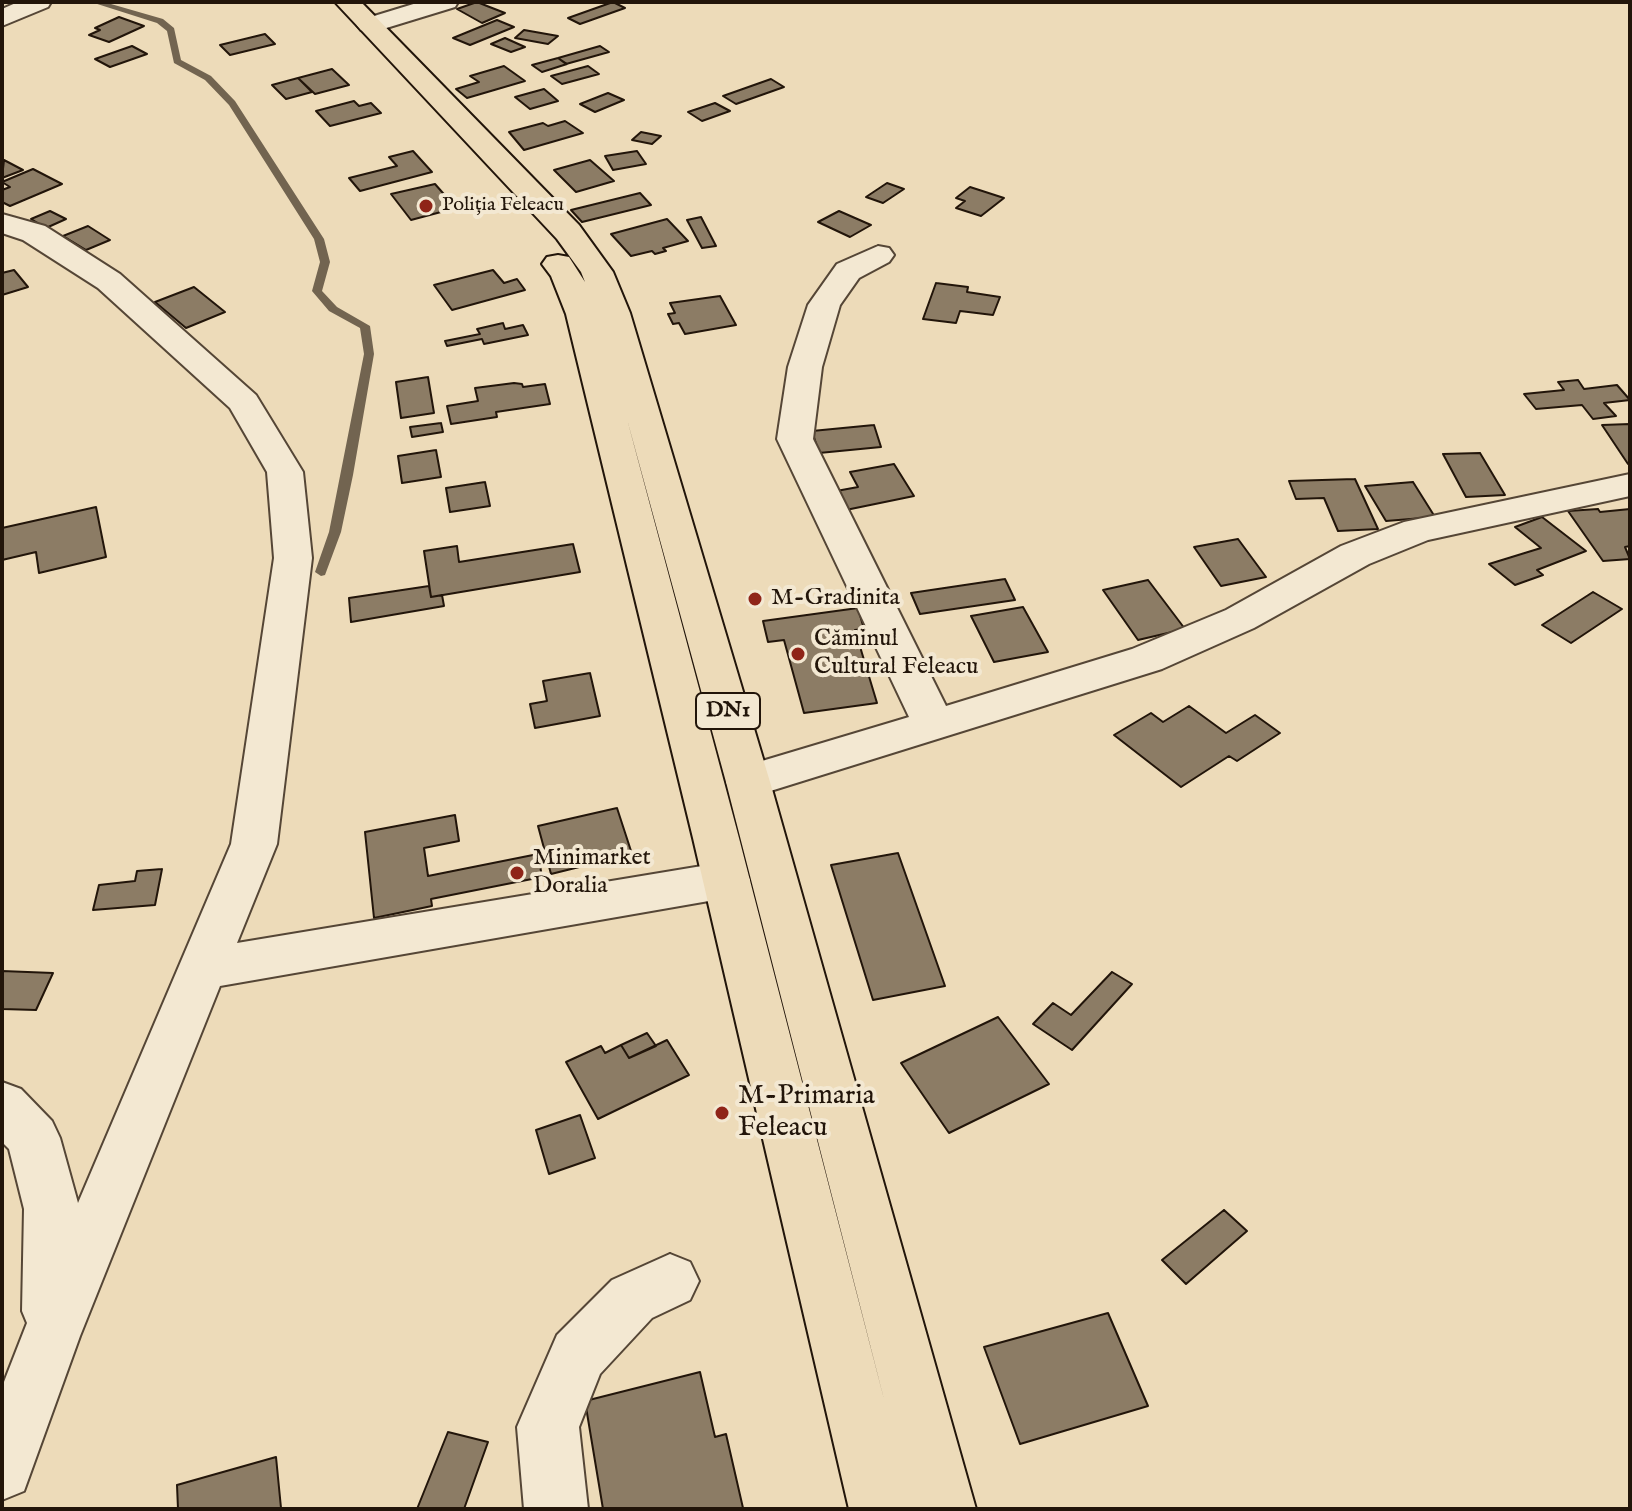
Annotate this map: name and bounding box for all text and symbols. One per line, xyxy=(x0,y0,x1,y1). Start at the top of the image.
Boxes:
place label: Poliția Feleacu xyxy=(442,194,564,218)
marker: Poliția Feleacu xyxy=(417,197,435,215)
place label: M-Gradinita xyxy=(771,585,900,613)
marker: M-Gradinita xyxy=(746,590,764,608)
place label: Căminul Cultural Feleacu xyxy=(814,626,979,682)
marker: Căminul Cultural Feleacu xyxy=(789,645,807,663)
road number: DN1 xyxy=(696,693,760,729)
place label: Minimarket Doralia xyxy=(533,845,651,901)
marker: Minimarket Doralia xyxy=(508,864,526,882)
place label: M-Primaria Feleacu xyxy=(738,1080,875,1146)
marker: M-Primaria Feleacu xyxy=(713,1104,731,1122)

